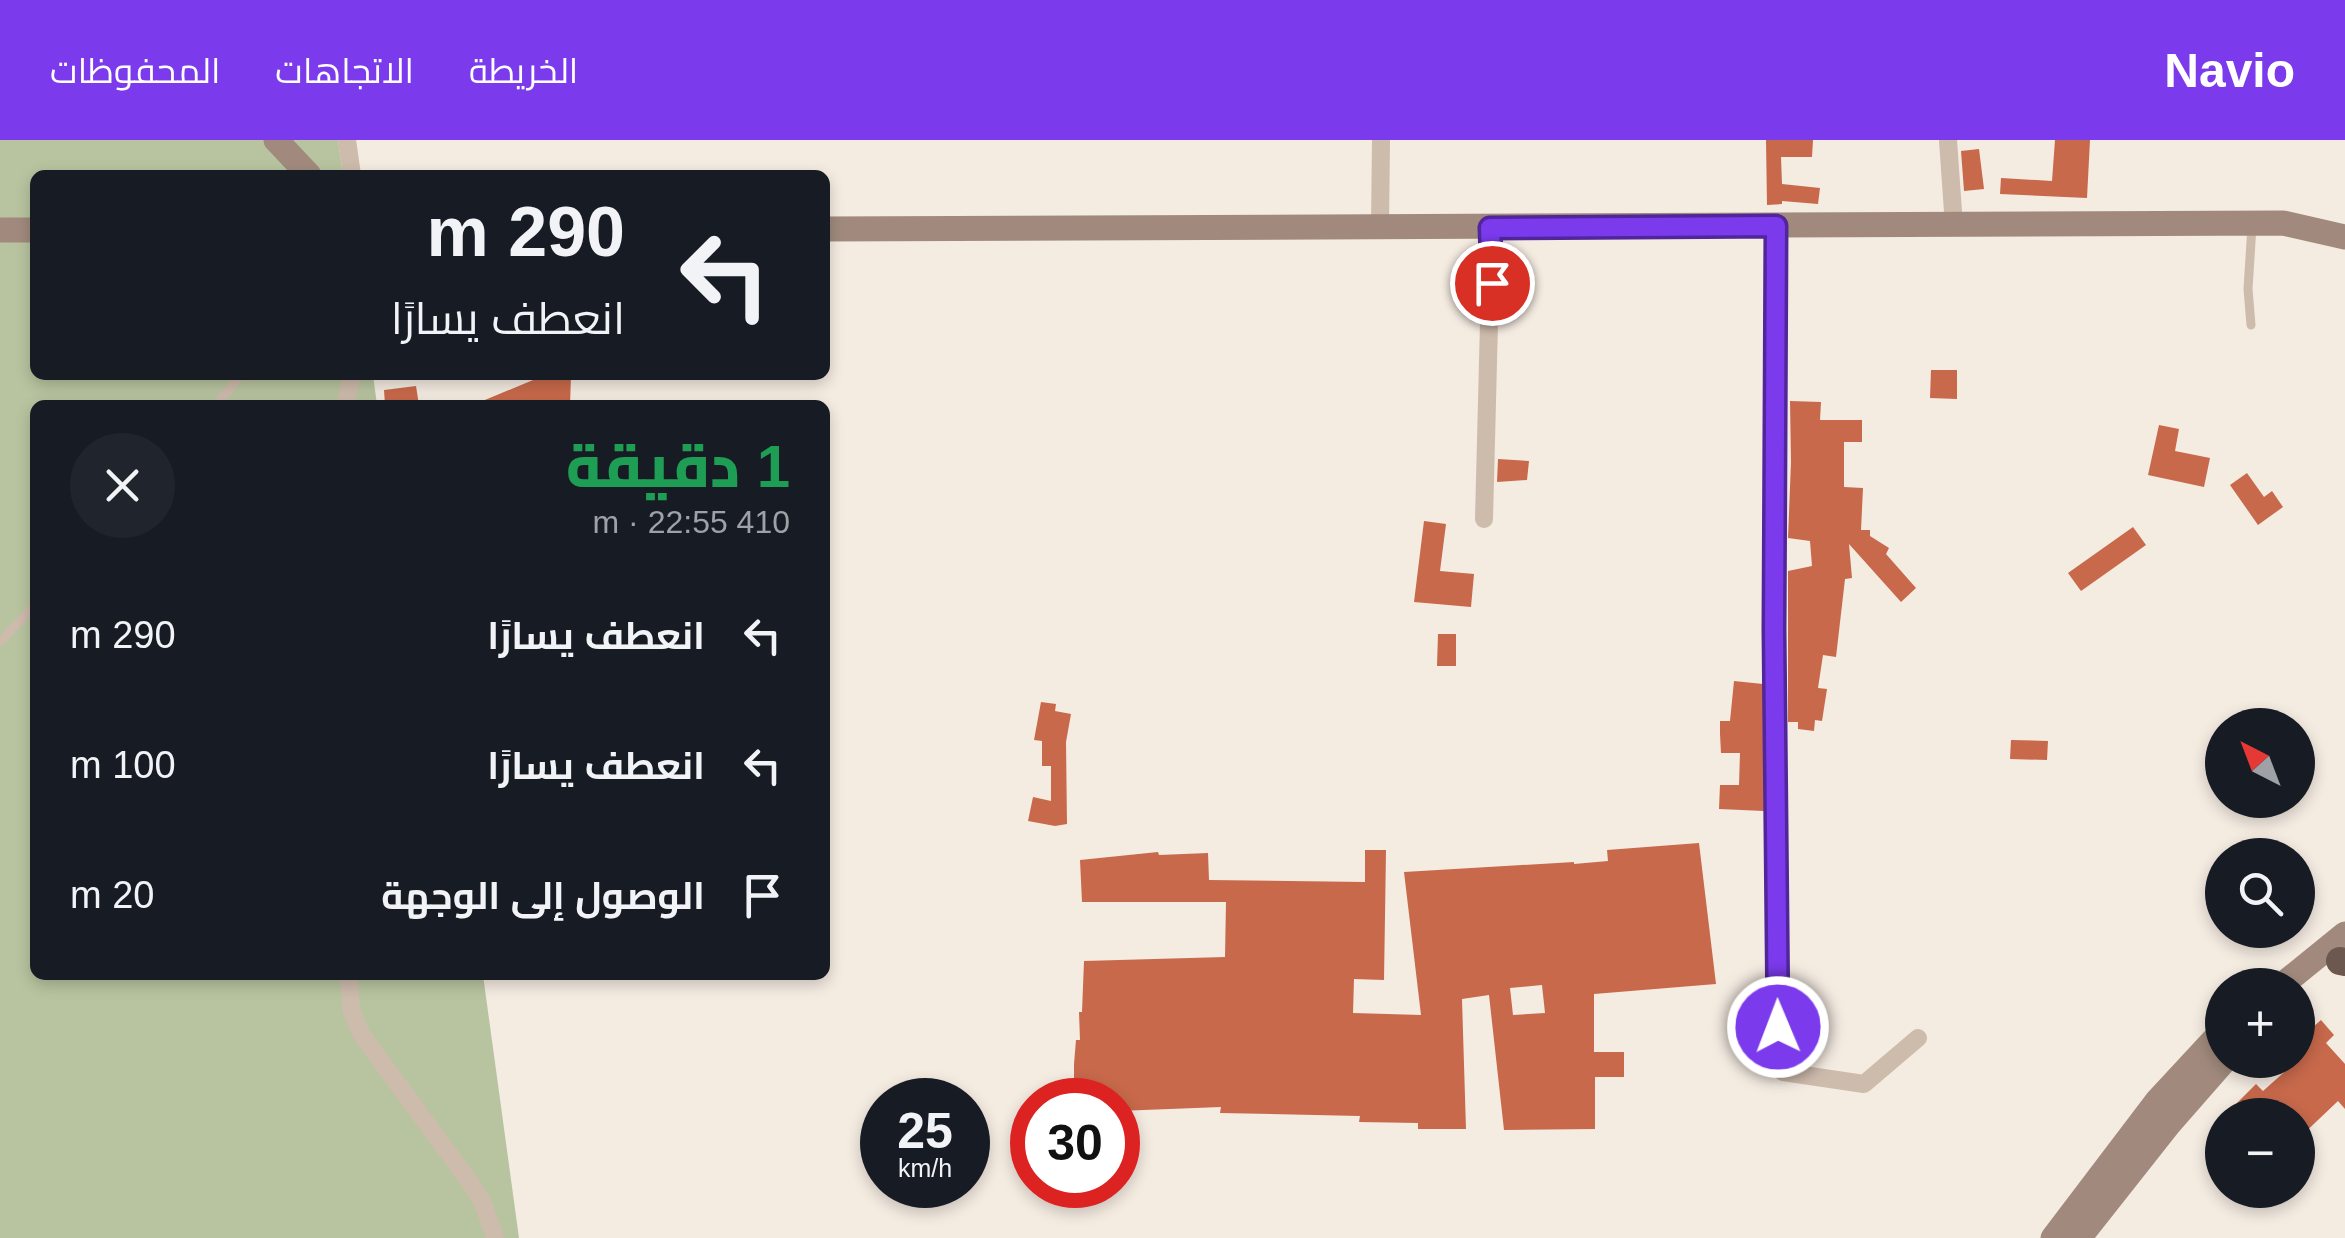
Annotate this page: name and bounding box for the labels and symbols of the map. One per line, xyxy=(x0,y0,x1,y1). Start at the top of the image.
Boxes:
pin xyxy=(1450,241,1535,326)
north arrow xyxy=(2205,708,2315,818)
position arrow xyxy=(1726,975,1830,1079)
speed limit sign: 30 xyxy=(1010,1078,1140,1208)

